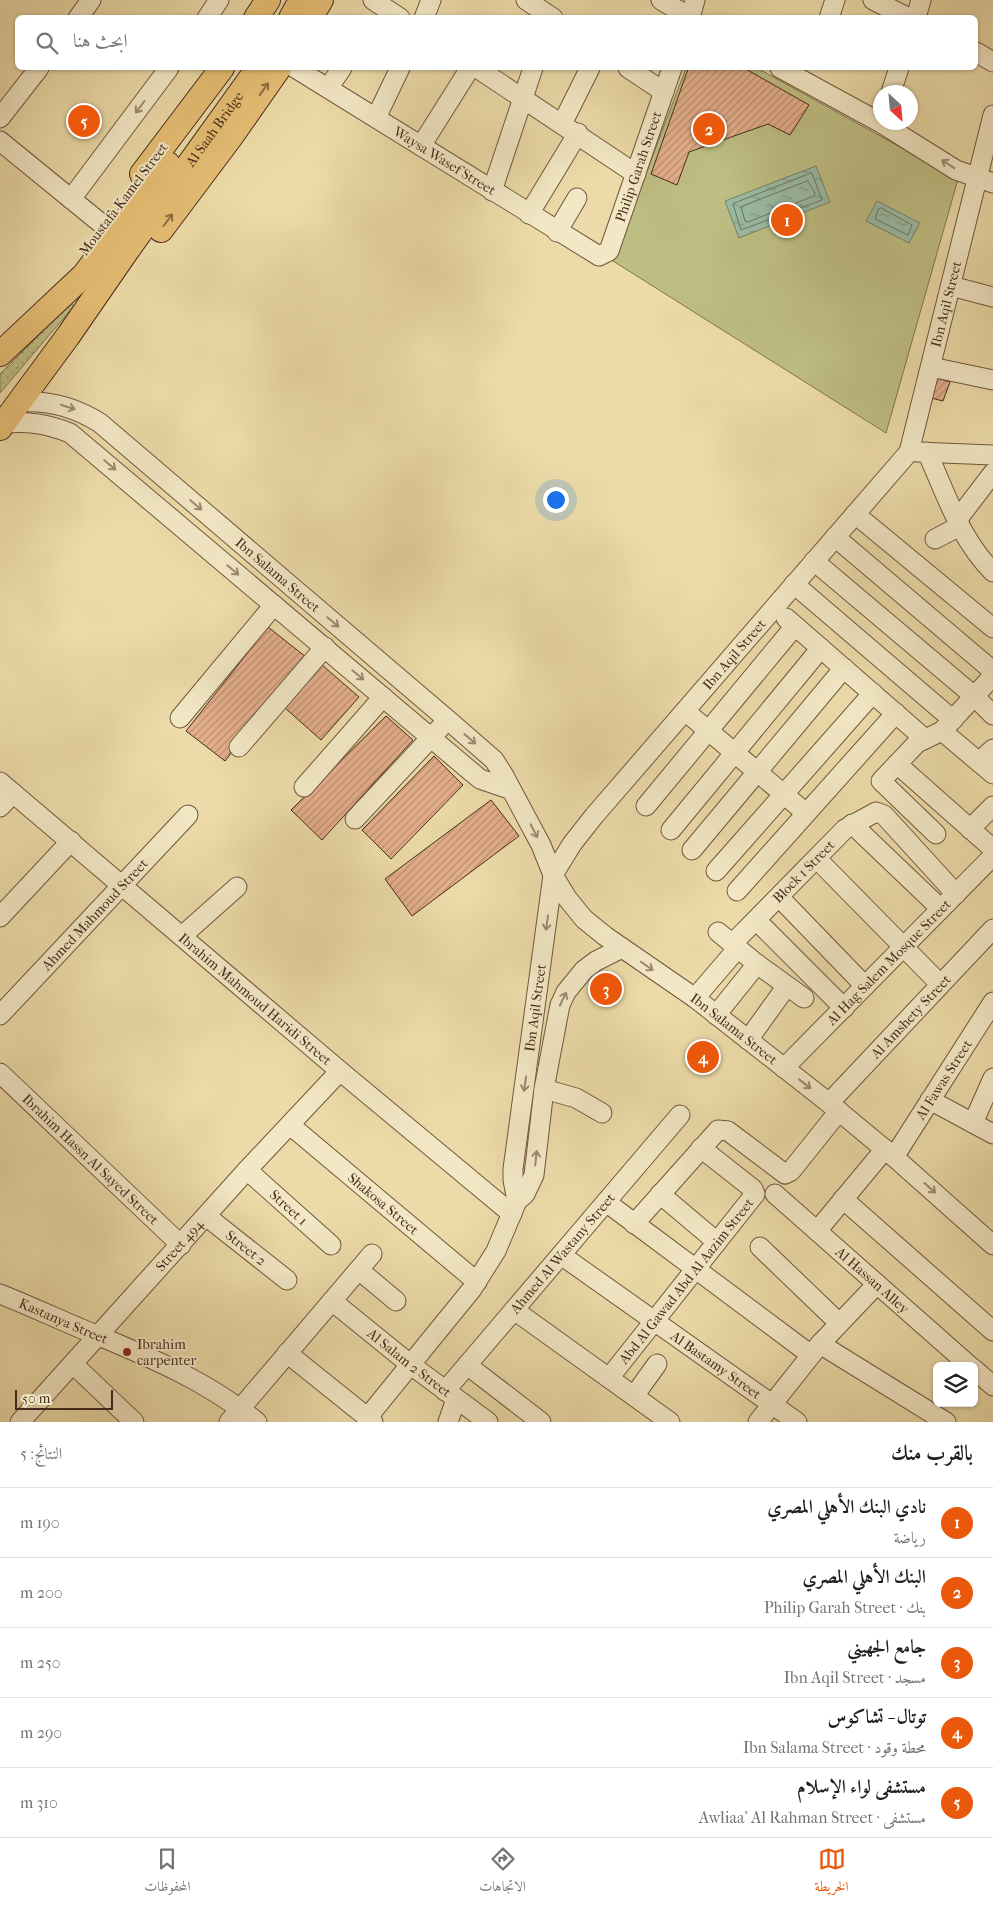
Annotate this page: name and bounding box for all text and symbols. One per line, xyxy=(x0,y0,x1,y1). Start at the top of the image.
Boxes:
search box xyxy=(15,15,978,70)
icon: search xyxy=(33,29,61,57)
text: ابحث هنا xyxy=(73,30,128,52)
one-way arrow xyxy=(259,82,269,96)
north arrow xyxy=(873,85,918,130)
street label: Al Saah Bridge xyxy=(182,88,247,171)
one-way arrow xyxy=(135,100,146,113)
pin: 5 xyxy=(68,102,100,140)
street label: Philip Garah Street xyxy=(612,109,665,224)
pin: 2 xyxy=(693,110,725,148)
street label: Waysa Wasef Street xyxy=(389,122,499,199)
street label: Moustafa Kamel Street xyxy=(75,139,172,259)
one-way arrow xyxy=(942,159,956,169)
pin: 1 xyxy=(771,201,803,239)
one-way arrow xyxy=(163,214,174,227)
street label: Ibn Aqil Street xyxy=(927,259,965,349)
one-way arrow xyxy=(59,403,75,412)
one-way arrow xyxy=(103,460,116,471)
your location xyxy=(543,487,569,513)
one-way arrow xyxy=(189,499,202,510)
street label: Ibn Salama Street xyxy=(232,534,323,616)
one-way arrow xyxy=(227,565,240,576)
one-way arrow xyxy=(326,616,339,627)
street label: Ibn Aqil Street xyxy=(699,616,770,693)
one-way arrow xyxy=(351,670,364,681)
one-way arrow xyxy=(463,733,476,745)
one-way arrow xyxy=(530,823,539,838)
street label: Block 1 Street xyxy=(769,837,838,907)
street label: Ahmed Mahmoud Street xyxy=(38,855,152,975)
street label: Al Hag Salem Mosque Street xyxy=(822,896,955,1030)
one-way arrow xyxy=(541,915,551,931)
street label: Ibrahim Mahmoud Haridi Street xyxy=(175,930,335,1069)
one-way arrow xyxy=(640,961,654,971)
street label: Ibn Aqil Street xyxy=(521,963,550,1053)
pin: 3 xyxy=(590,970,622,1008)
street label: Al Amshety Street xyxy=(867,971,955,1063)
street label: Ibn Salama Street xyxy=(687,989,781,1068)
one-way arrow xyxy=(558,991,568,1006)
street label: Al Fawas Street xyxy=(912,1037,976,1124)
pin: 4 xyxy=(687,1038,719,1076)
one-way arrow xyxy=(520,1076,530,1092)
one-way arrow xyxy=(798,1079,811,1090)
street label: Ibrahim Hassn Al Sayed Street xyxy=(18,1091,162,1228)
one-way arrow xyxy=(531,1150,541,1166)
street label: Shakosa Street xyxy=(344,1169,422,1238)
one-way arrow xyxy=(923,1182,936,1194)
street label: Street 1 xyxy=(266,1186,311,1229)
street label: Ahmed Al Wastany Street xyxy=(506,1190,619,1318)
street label: Abd Al Gawad Abd Al Aazim Street xyxy=(615,1195,758,1368)
street label: Street 494 xyxy=(152,1216,208,1275)
street label: Street 2 xyxy=(222,1227,269,1269)
street label: Al Hassan Alley xyxy=(831,1243,913,1318)
street label: Kastanya Street xyxy=(16,1295,110,1348)
street label: Al Salam 2 Street xyxy=(363,1324,455,1401)
street label: Al Bastamy Street xyxy=(666,1327,764,1403)
place label: Ibrahim carpenter xyxy=(137,1336,196,1369)
marker: Ibrahim carpenter xyxy=(121,1346,133,1358)
map controls xyxy=(933,1362,978,1407)
button: layers xyxy=(933,1362,978,1407)
scale bar xyxy=(15,1387,112,1410)
text: 50 m xyxy=(22,1390,50,1407)
text: بالقرب منك xyxy=(891,1441,973,1465)
text: النتائج: 5 xyxy=(20,1444,62,1463)
text: نادي البنك الأهلي المصري xyxy=(767,1496,926,1518)
text: 190 m xyxy=(20,1513,60,1532)
text: 1 xyxy=(954,1513,960,1532)
text: رياضة xyxy=(894,1528,926,1547)
text: البنك الأهلي المصري xyxy=(802,1566,926,1588)
text: 200 m xyxy=(20,1583,63,1602)
text: 2 xyxy=(953,1583,961,1602)
text: بنك · Philip Garah Street xyxy=(764,1598,926,1617)
text: جامع الجهيني xyxy=(847,1636,926,1658)
text: 250 m xyxy=(20,1653,61,1672)
text: 3 xyxy=(954,1653,960,1672)
text: مسجد · Ibn Aqil Street xyxy=(784,1668,926,1687)
text: توتال - تشاكوس xyxy=(828,1706,926,1728)
text: 290 m xyxy=(20,1723,62,1742)
text: 4 xyxy=(952,1723,962,1742)
text: محطة وقود · Ibn Salama Street xyxy=(743,1738,926,1757)
text: مستشفى لواء الإسلام xyxy=(797,1776,926,1798)
text: 310 m xyxy=(20,1793,58,1812)
text: 5 xyxy=(954,1793,960,1812)
text: مستشفى · Awliaa' Al Rahman Street xyxy=(699,1808,926,1827)
tab: المحفوظات xyxy=(144,1845,191,1900)
tab: الاتجاهات xyxy=(479,1845,526,1900)
tab: الخريطة xyxy=(815,1845,849,1900)

